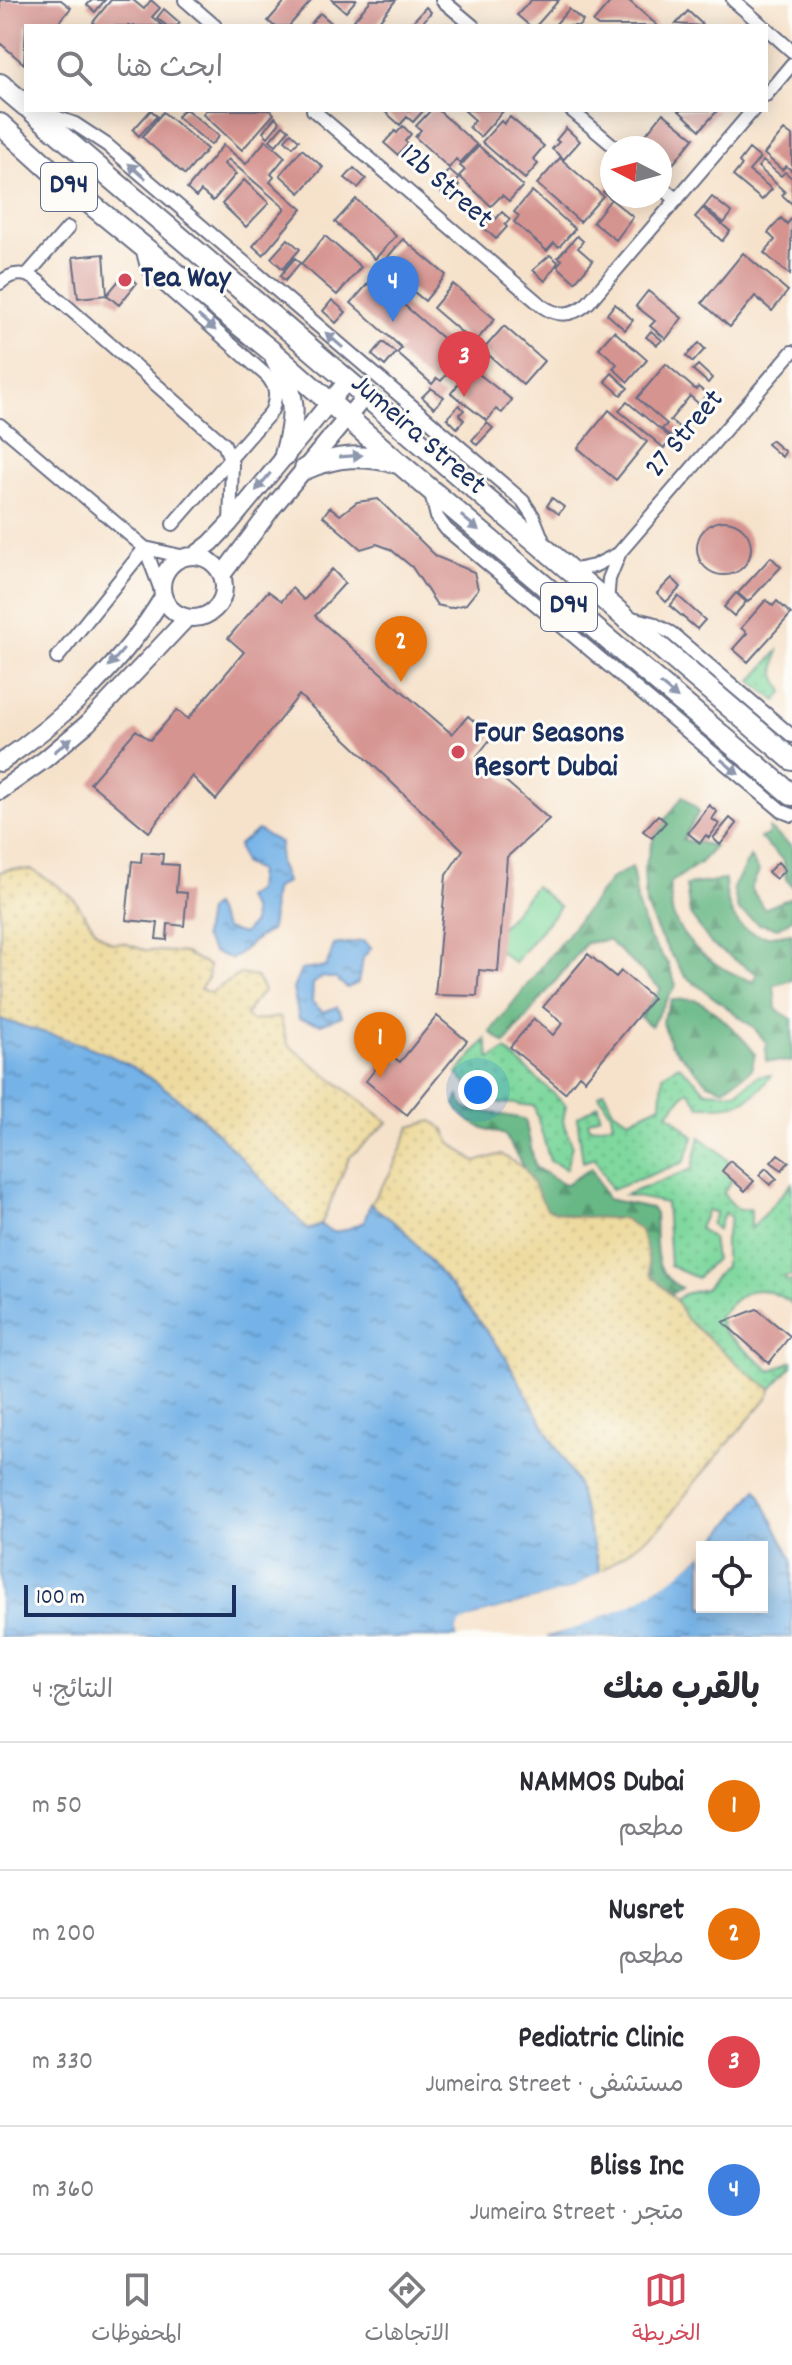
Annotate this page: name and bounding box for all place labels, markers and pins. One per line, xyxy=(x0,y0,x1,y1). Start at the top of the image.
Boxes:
pin: 4 xyxy=(367,256,419,322)
place label: Tea Way xyxy=(141,259,232,302)
marker: Tea Way xyxy=(116,271,134,289)
pin: 3 xyxy=(438,331,490,397)
pin: 2 xyxy=(375,616,427,682)
place label: Four Seasons Resort Dubai xyxy=(474,714,625,791)
marker: Four Seasons Resort Dubai xyxy=(449,743,467,761)
pin: 1 xyxy=(354,1012,406,1078)

